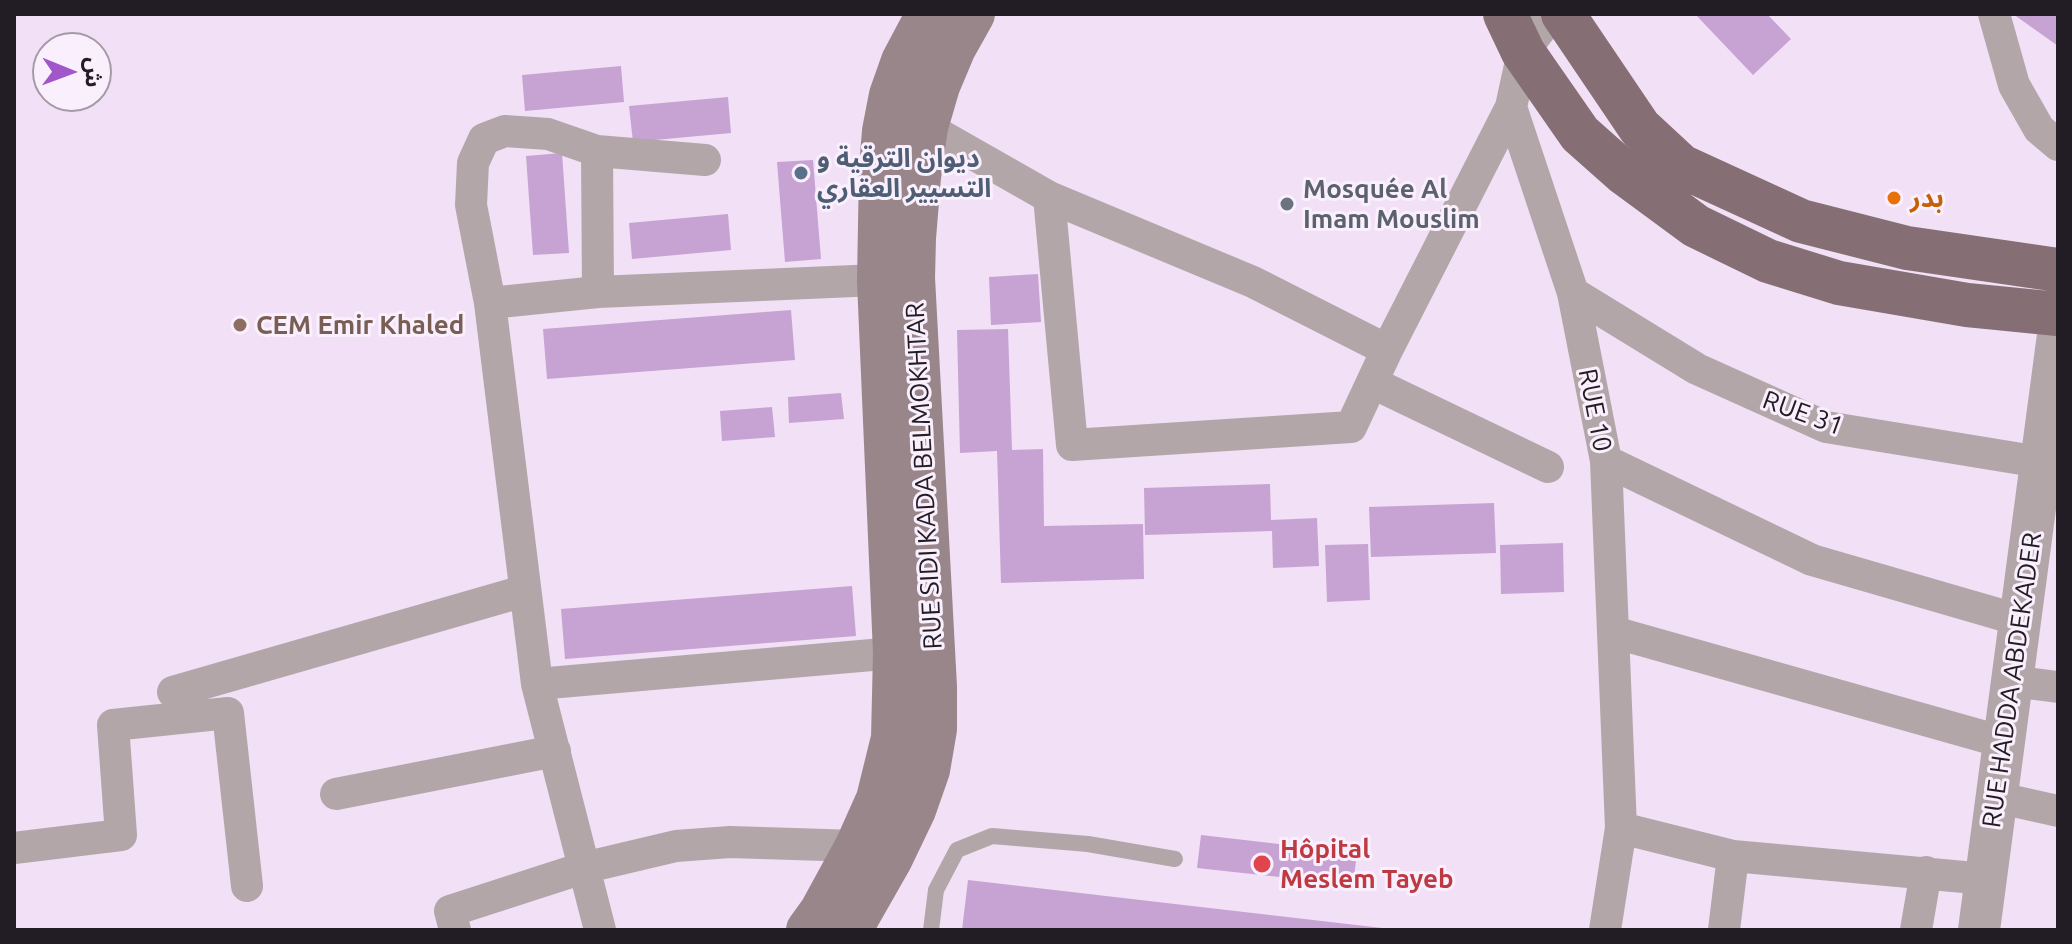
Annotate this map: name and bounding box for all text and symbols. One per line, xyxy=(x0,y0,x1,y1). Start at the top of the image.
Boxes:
north arrow xyxy=(32,32,112,112)
text: ش xyxy=(82,57,107,88)
place label: ديوان الترقية و التسيير العقاري xyxy=(817,142,991,204)
marker: ديوان الترقية و التسيير العقاري xyxy=(792,164,810,182)
place label: Mosquée Al Imam Mouslim xyxy=(1303,173,1480,234)
place label: بدر xyxy=(1910,182,1944,214)
marker: بدر xyxy=(1885,189,1903,207)
marker: Mosquée Al Imam Mouslim xyxy=(1278,195,1296,213)
street label: RUE SIDI KADA BELMOKHTAR xyxy=(899,302,949,650)
place label: CEM Emir Khaled xyxy=(256,309,464,341)
marker: CEM Emir Khaled xyxy=(231,316,249,334)
street label: RUE 10 xyxy=(1572,366,1618,454)
street label: RUE 31 xyxy=(1758,384,1848,442)
street label: RUE HADDA ABDEKADER xyxy=(1976,530,2048,830)
place label: Hôpital Meslem Tayeb xyxy=(1280,833,1454,894)
marker: Hôpital Meslem Tayeb xyxy=(1251,853,1273,875)

